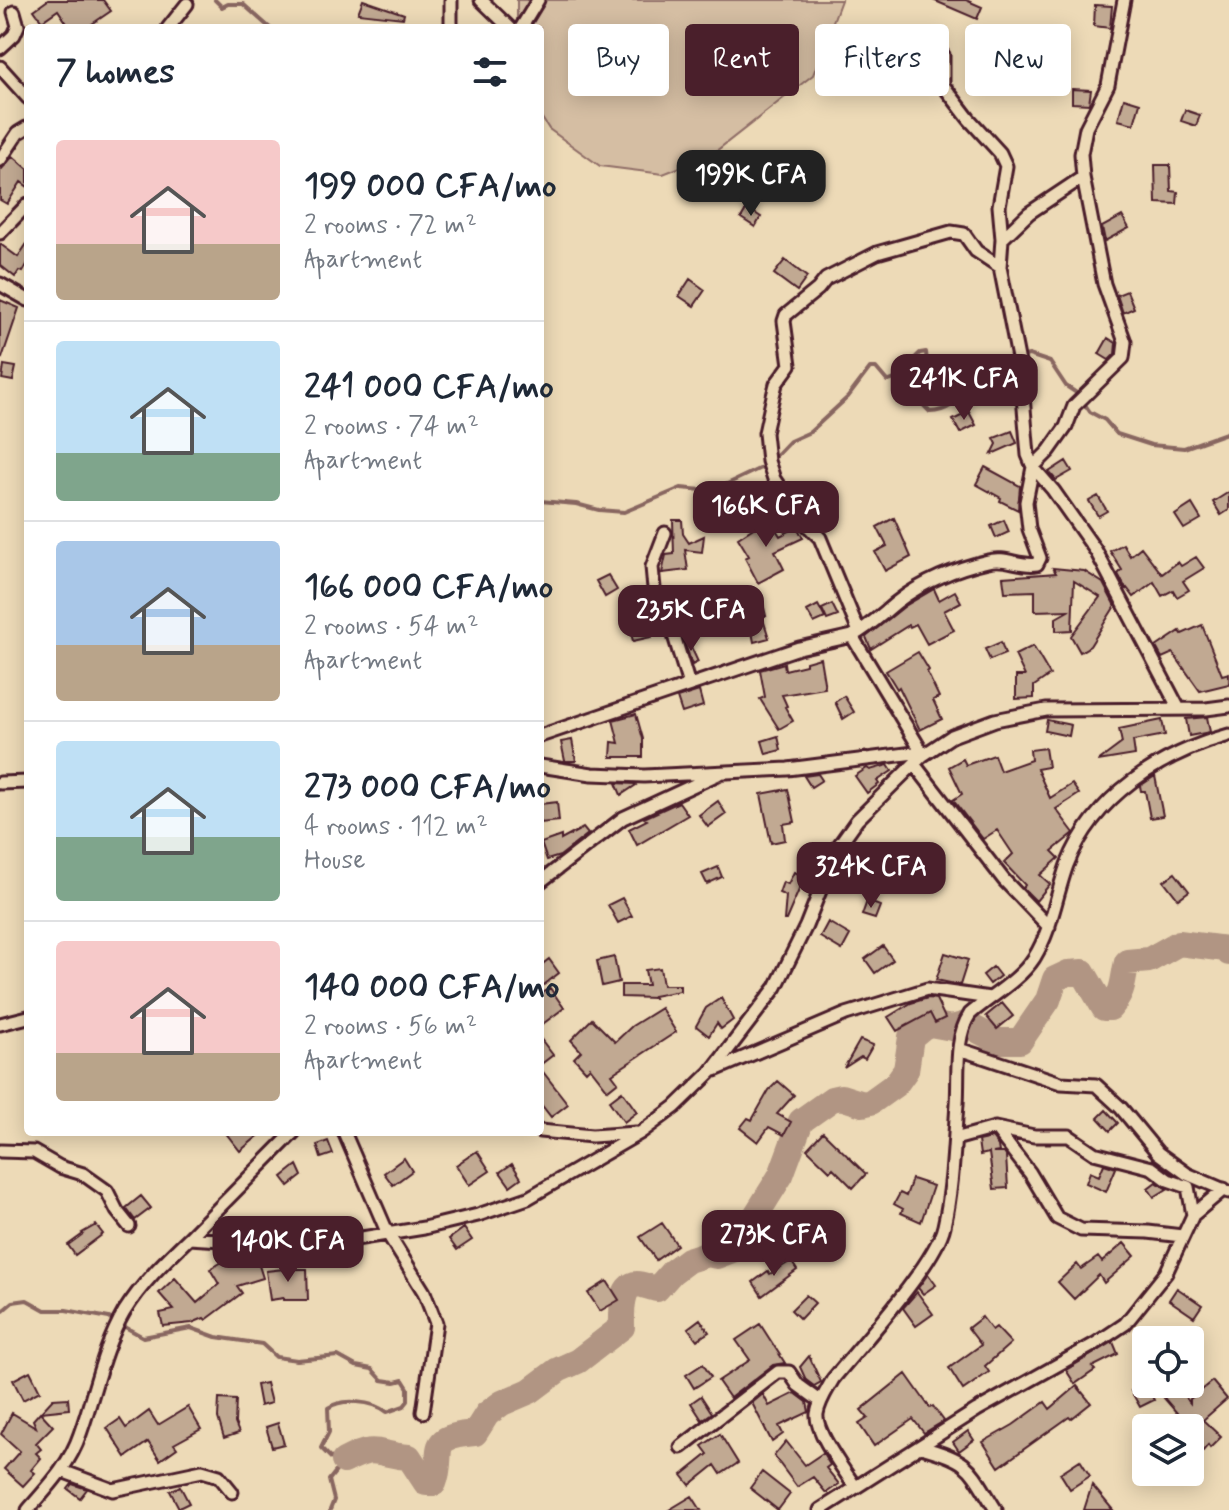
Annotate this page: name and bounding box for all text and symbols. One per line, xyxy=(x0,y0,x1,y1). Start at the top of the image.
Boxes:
chip: Buy xyxy=(568,24,669,96)
chip: Rent xyxy=(685,24,799,96)
chip: Filters xyxy=(815,24,949,96)
chip: New xyxy=(965,24,1071,96)
text: 7 homes xyxy=(56,50,175,95)
icon: filters xyxy=(468,50,512,94)
pin: 199K CFA xyxy=(668,150,834,218)
text: 199K CFA xyxy=(695,159,807,193)
text: 199 000 CFA/mo xyxy=(304,164,557,209)
icon: home xyxy=(120,172,216,268)
text: 2 rooms · 72 m² xyxy=(304,209,477,243)
text: Apartment xyxy=(304,243,422,277)
pin: 241K CFA xyxy=(881,354,1047,422)
text: 241K CFA xyxy=(909,363,1019,397)
text: 241 000 CFA/mo xyxy=(304,365,554,410)
icon: home xyxy=(120,373,216,469)
text: 2 rooms · 74 m² xyxy=(304,410,479,444)
text: Apartment xyxy=(304,444,422,478)
pin: 166K CFA xyxy=(683,481,849,549)
text: 166K CFA xyxy=(711,490,821,524)
text: 166 000 CFA/mo xyxy=(304,565,553,610)
icon: home xyxy=(120,573,216,669)
pin: 235K CFA xyxy=(608,585,774,653)
text: 235K CFA xyxy=(636,594,746,628)
text: 2 rooms · 54 m² xyxy=(304,610,479,644)
text: Apartment xyxy=(304,644,422,678)
text: 273 000 CFA/mo xyxy=(304,765,551,810)
icon: home xyxy=(120,773,216,869)
text: 4 rooms · 112 m² xyxy=(304,810,488,844)
pin: 324K CFA xyxy=(788,842,954,910)
text: House xyxy=(304,844,365,878)
text: 324K CFA xyxy=(815,851,927,885)
text: 140 000 CFA/mo xyxy=(304,965,560,1010)
icon: home xyxy=(120,973,216,1069)
text: 2 rooms · 56 m² xyxy=(304,1010,477,1044)
text: Apartment xyxy=(304,1044,422,1078)
pin: 273K CFA xyxy=(691,1210,857,1278)
pin: 140K CFA xyxy=(205,1216,371,1284)
text: 273K CFA xyxy=(720,1219,828,1253)
text: 140K CFA xyxy=(231,1225,345,1259)
map controls xyxy=(1132,1326,1204,1486)
button: locate xyxy=(1132,1326,1204,1398)
button: layers xyxy=(1132,1414,1204,1486)

